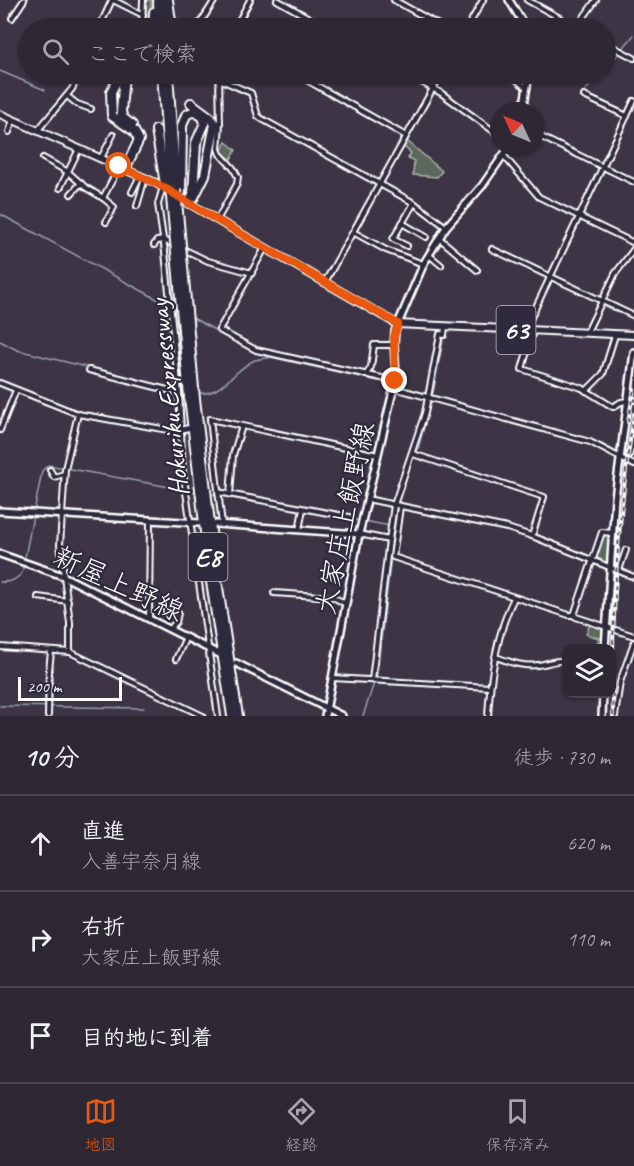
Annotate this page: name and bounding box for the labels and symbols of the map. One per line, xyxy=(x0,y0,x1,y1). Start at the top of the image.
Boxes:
north arrow xyxy=(490,102,544,156)
route start xyxy=(105,152,131,178)
street label: Hokuriku Expressway xyxy=(140,295,196,498)
road number: 63 xyxy=(496,306,536,354)
route end xyxy=(381,367,407,393)
street label: 大家庄上飯野線 xyxy=(307,419,382,618)
road number: E8 xyxy=(188,533,228,581)
street label: 新屋上野線 xyxy=(48,538,190,629)
scale bar xyxy=(18,674,122,702)

